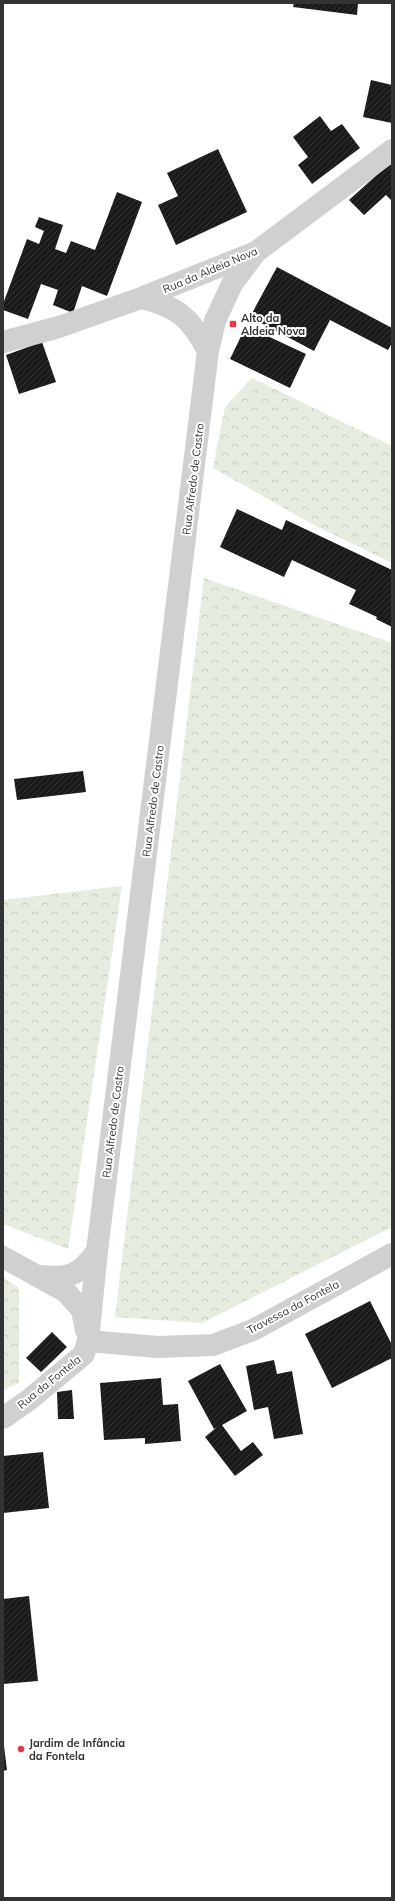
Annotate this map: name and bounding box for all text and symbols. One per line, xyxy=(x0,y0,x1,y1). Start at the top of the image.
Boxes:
street label: Rua da Aldeia Nova xyxy=(160,244,260,296)
place label: Alto da Aldeia Nova xyxy=(241,311,305,338)
marker: Alto da Aldeia Nova xyxy=(228,319,238,329)
street label: Rua Alfredo de Castro xyxy=(179,422,207,536)
street label: Rua Alfredo de Castro xyxy=(139,744,167,858)
street label: Rua Alfredo de Castro xyxy=(99,1065,127,1179)
street label: Travessa da Fontela xyxy=(245,1277,341,1337)
street label: Rua da Fontela xyxy=(15,1352,83,1412)
place label: Jardim de Infância da Fontela xyxy=(29,1736,125,1763)
marker: Jardim de Infância da Fontela xyxy=(16,1744,26,1754)

